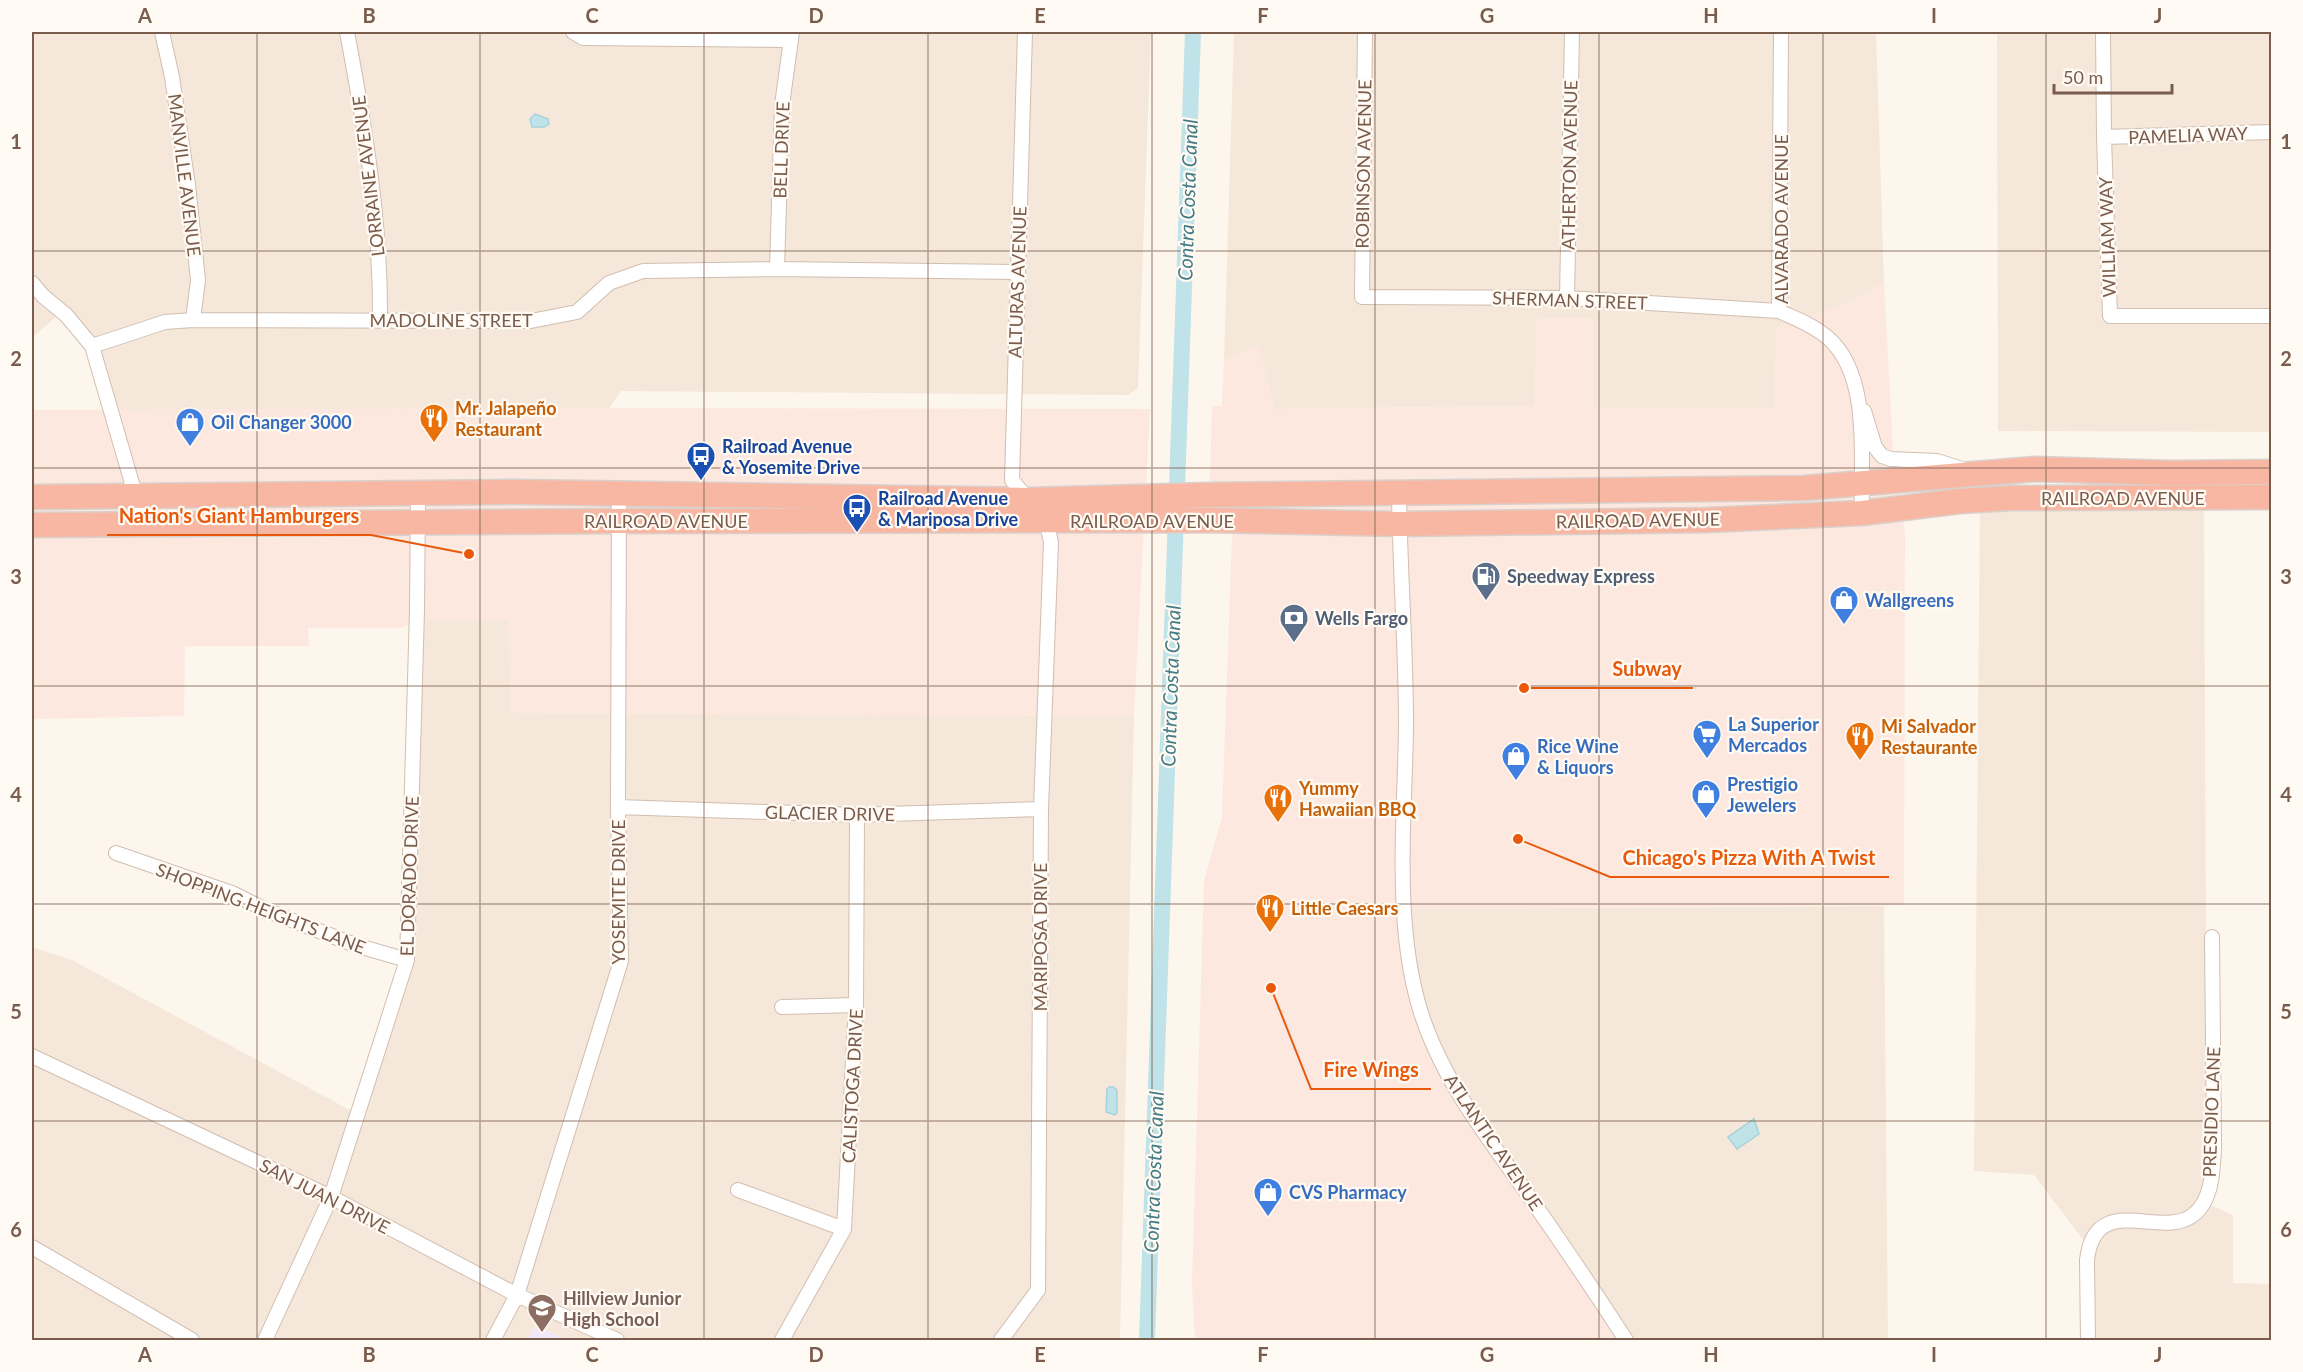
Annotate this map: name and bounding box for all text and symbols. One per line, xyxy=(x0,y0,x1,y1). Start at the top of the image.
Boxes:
text: A xyxy=(137,3,152,27)
text: B xyxy=(362,3,376,27)
text: C xyxy=(585,3,599,27)
text: D xyxy=(808,3,824,27)
text: E xyxy=(1034,3,1046,27)
text: F xyxy=(1257,3,1269,27)
text: G xyxy=(1480,3,1494,27)
text: H xyxy=(1703,3,1719,27)
text: I xyxy=(1931,3,1937,27)
text: J xyxy=(2154,3,2162,27)
scale bar xyxy=(2054,57,2172,95)
text: 50 m xyxy=(2063,66,2103,88)
street label: ROBINSON AVENUE xyxy=(1351,79,1375,249)
street label: ATHERTON AVENUE xyxy=(1557,80,1581,250)
street label: MANVILLE AVENUE xyxy=(164,92,206,258)
street label: LORRAINE AVENUE xyxy=(347,94,389,258)
street label: BELL DRIVE xyxy=(768,101,794,199)
water label: Contra Costa Canal xyxy=(1172,118,1202,281)
street label: PAMELIA WAY xyxy=(2128,122,2249,148)
text: 1 xyxy=(10,129,22,153)
text: 1 xyxy=(2280,129,2292,153)
street label: ALVARADO AVENUE xyxy=(1770,134,1792,304)
street label: WILLIAM WAY xyxy=(2094,176,2120,298)
street label: ALTURAS AVENUE xyxy=(1003,206,1031,358)
street label: SHERMAN STREET xyxy=(1492,286,1648,314)
street label: MADOLINE STREET xyxy=(369,309,533,331)
text: 2 xyxy=(10,346,22,370)
text: 2 xyxy=(2280,346,2292,370)
place label: Mr. Jalapeño Restaurant xyxy=(455,397,557,440)
restaurant icon: Mr. Jalapeño Restaurant xyxy=(418,402,450,444)
shop icon: Oil Changer 3000 xyxy=(174,406,206,448)
place label: Oil Changer 3000 xyxy=(211,411,352,433)
place label: Railroad Avenue & Yosemite Drive xyxy=(722,435,860,478)
bus stop icon: Railroad Avenue & Yosemite Drive xyxy=(685,440,717,482)
place label: Railroad Avenue & Mariposa Drive xyxy=(878,487,1019,530)
street label: RAILROAD AVENUE xyxy=(2041,487,2205,509)
bus stop icon: Railroad Avenue & Mariposa Drive xyxy=(841,492,873,534)
callout: Nation's Giant Hamburgers xyxy=(107,497,371,535)
text: Nation's Giant Hamburgers xyxy=(119,503,360,527)
street label: RAILROAD AVENUE xyxy=(1556,508,1720,532)
street label: RAILROAD AVENUE xyxy=(584,510,748,532)
street label: RAILROAD AVENUE xyxy=(1070,510,1234,532)
fuel station icon: Speedway Express xyxy=(1470,560,1502,602)
text: 3 xyxy=(10,564,22,588)
text: 3 xyxy=(2280,564,2292,588)
place label: Speedway Express xyxy=(1507,565,1655,587)
shop icon: Wallgreens xyxy=(1828,584,1860,626)
place label: Wallgreens xyxy=(1865,589,1954,611)
bank icon: Wells Fargo xyxy=(1278,602,1310,644)
water label: Contra Costa Canal xyxy=(1155,604,1185,767)
place label: Wells Fargo xyxy=(1315,607,1408,629)
callout: Subway xyxy=(1600,650,1693,688)
text: Subway xyxy=(1612,656,1682,680)
place label: La Superior Mercados xyxy=(1728,713,1819,756)
place label: Mi Salvador Restaurante xyxy=(1881,715,1978,758)
supermarket icon: La Superior Mercados xyxy=(1691,718,1723,760)
restaurant icon: Mi Salvador Restaurante xyxy=(1844,720,1876,762)
place label: Rice Wine & Liquors xyxy=(1537,735,1619,778)
shop icon: Rice Wine & Liquors xyxy=(1500,740,1532,782)
place label: Prestigio Jewelers xyxy=(1727,773,1798,816)
place label: Yummy Hawaiian BBQ xyxy=(1298,777,1417,820)
shop icon: Prestigio Jewelers xyxy=(1690,778,1722,820)
text: 4 xyxy=(10,782,22,806)
restaurant icon: Yummy Hawaiian BBQ xyxy=(1262,782,1294,824)
text: 4 xyxy=(2280,782,2292,806)
street label: EL DORADO DRIVE xyxy=(395,795,423,957)
street label: GLACIER DRIVE xyxy=(765,801,895,825)
street label: YOSEMITE DRIVE xyxy=(607,819,629,965)
callout: Chicago's Pizza With A Twist xyxy=(1610,839,1889,877)
text: Chicago's Pizza With A Twist xyxy=(1622,845,1876,869)
street label: SHOPPING HEIGHTS LANE xyxy=(153,858,369,958)
street label: MARIPOSA DRIVE xyxy=(1029,863,1051,1011)
restaurant icon: Little Caesars xyxy=(1254,892,1286,934)
place label: Little Caesars xyxy=(1291,897,1398,919)
text: 5 xyxy=(10,999,22,1023)
text: 5 xyxy=(2280,999,2292,1023)
street label: CALISTOGA DRIVE xyxy=(837,1008,867,1164)
street label: PRESIDIO LANE xyxy=(2198,1046,2224,1178)
callout: Fire Wings xyxy=(1311,1051,1431,1089)
text: Fire Wings xyxy=(1323,1057,1419,1081)
street label: ATLANTIC AVENUE xyxy=(1440,1070,1548,1214)
water label: Contra Costa Canal xyxy=(1138,1090,1168,1253)
street label: SAN JUAN DRIVE xyxy=(256,1154,394,1238)
shop icon: CVS Pharmacy xyxy=(1252,1176,1284,1218)
place label: CVS Pharmacy xyxy=(1289,1181,1407,1203)
text: 6 xyxy=(10,1217,22,1241)
text: 6 xyxy=(2280,1217,2292,1241)
place label: Hillview Junior High School xyxy=(563,1287,681,1330)
school or university icon: Hillview Junior High School xyxy=(526,1292,558,1334)
text: A xyxy=(137,1342,152,1366)
text: B xyxy=(362,1342,376,1366)
text: C xyxy=(585,1342,599,1366)
text: D xyxy=(808,1342,824,1366)
text: E xyxy=(1034,1342,1046,1366)
text: F xyxy=(1257,1342,1269,1366)
text: G xyxy=(1480,1342,1494,1366)
text: H xyxy=(1703,1342,1719,1366)
text: I xyxy=(1931,1342,1937,1366)
text: J xyxy=(2154,1342,2162,1366)

